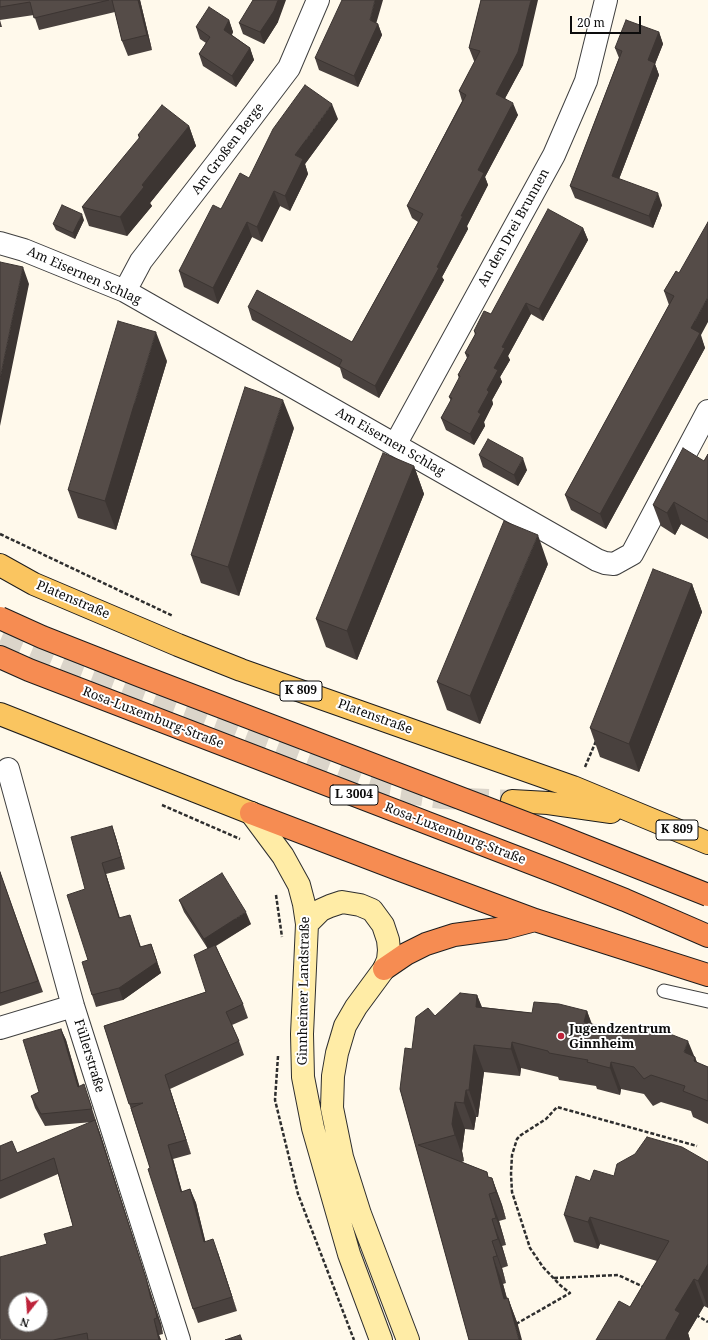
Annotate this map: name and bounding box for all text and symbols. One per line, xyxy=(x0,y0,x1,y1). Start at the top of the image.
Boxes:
scale bar xyxy=(572,8,643,34)
text: 20 m xyxy=(577,14,605,31)
street label: Am Großen Berge xyxy=(189,100,267,198)
street label: An den Drei Brunnen xyxy=(475,166,553,290)
street label: Am Eisernen Schlag xyxy=(25,244,143,308)
street label: Am Eisernen Schlag xyxy=(333,404,447,480)
street label: Platenstraße xyxy=(34,578,112,622)
road number: K 809 xyxy=(280,681,322,701)
street label: Rosa-Luxemburg-Straße xyxy=(80,684,226,752)
street label: Platenstraße xyxy=(336,696,414,738)
road number: L 3004 xyxy=(330,785,378,805)
street label: Rosa-Luxemburg-Straße xyxy=(382,800,528,868)
road number: K 809 xyxy=(656,820,698,840)
street label: Ginnheimer Landstraße xyxy=(295,916,313,1066)
street label: Füllerstraße xyxy=(70,1017,108,1095)
place label: Jugendzentrum Ginnheim xyxy=(569,1021,671,1052)
marker: Jugendzentrum Ginnheim xyxy=(556,1031,566,1041)
north arrow xyxy=(8,1292,48,1332)
text: N xyxy=(18,1315,31,1331)

